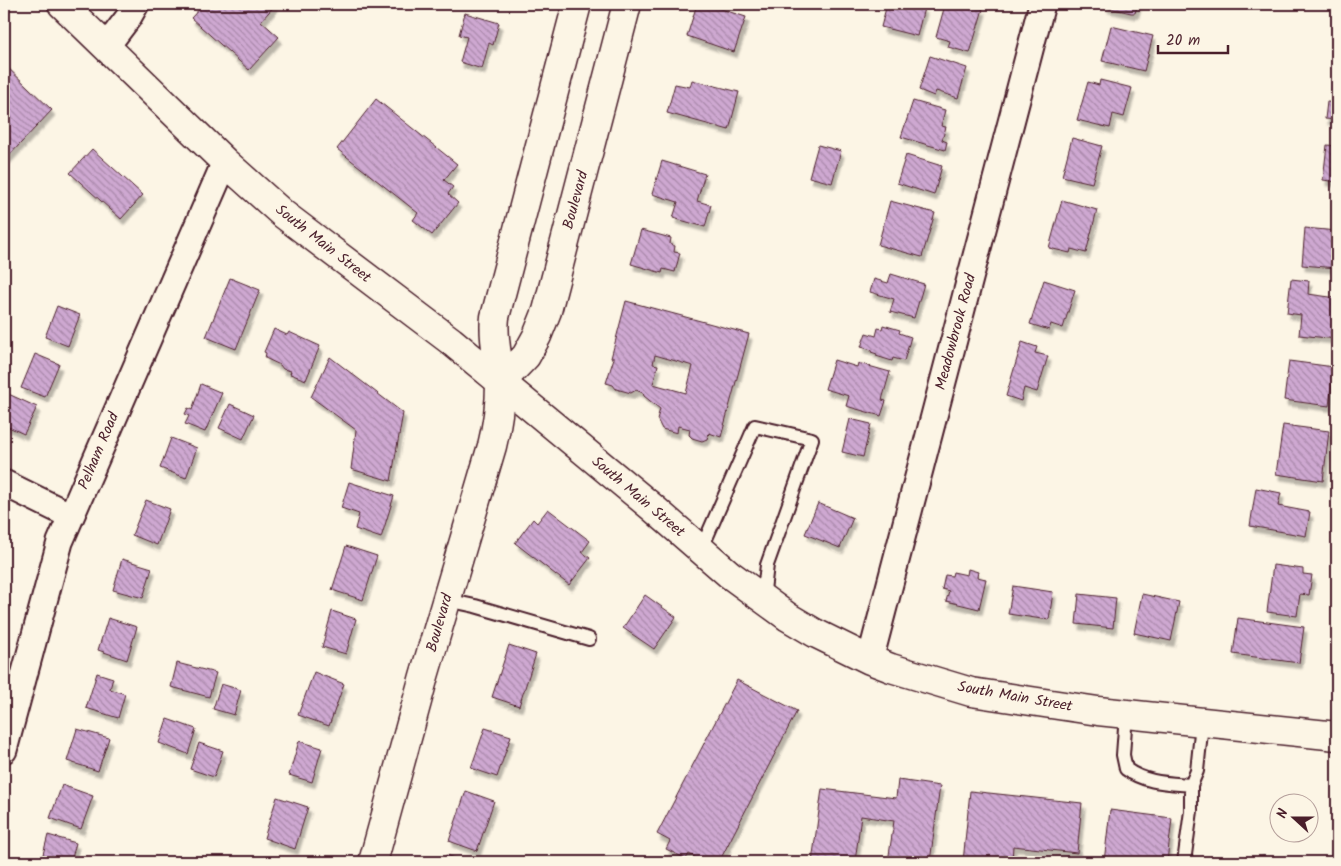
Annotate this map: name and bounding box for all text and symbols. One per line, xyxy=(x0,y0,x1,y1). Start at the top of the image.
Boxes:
scale bar xyxy=(1158,22,1228,54)
text: 20 m xyxy=(1166,29,1200,53)
street label: Boulevard xyxy=(557,168,595,232)
street label: South Main Street xyxy=(270,199,376,289)
street label: Meadowbrook Road xyxy=(929,271,983,393)
street label: Pelham Road xyxy=(72,408,126,493)
street label: South Main Street xyxy=(586,450,690,544)
street label: Boulevard xyxy=(420,590,460,655)
street label: South Main Street xyxy=(956,675,1075,719)
north arrow xyxy=(1268,794,1318,844)
text: N xyxy=(1271,805,1295,822)

